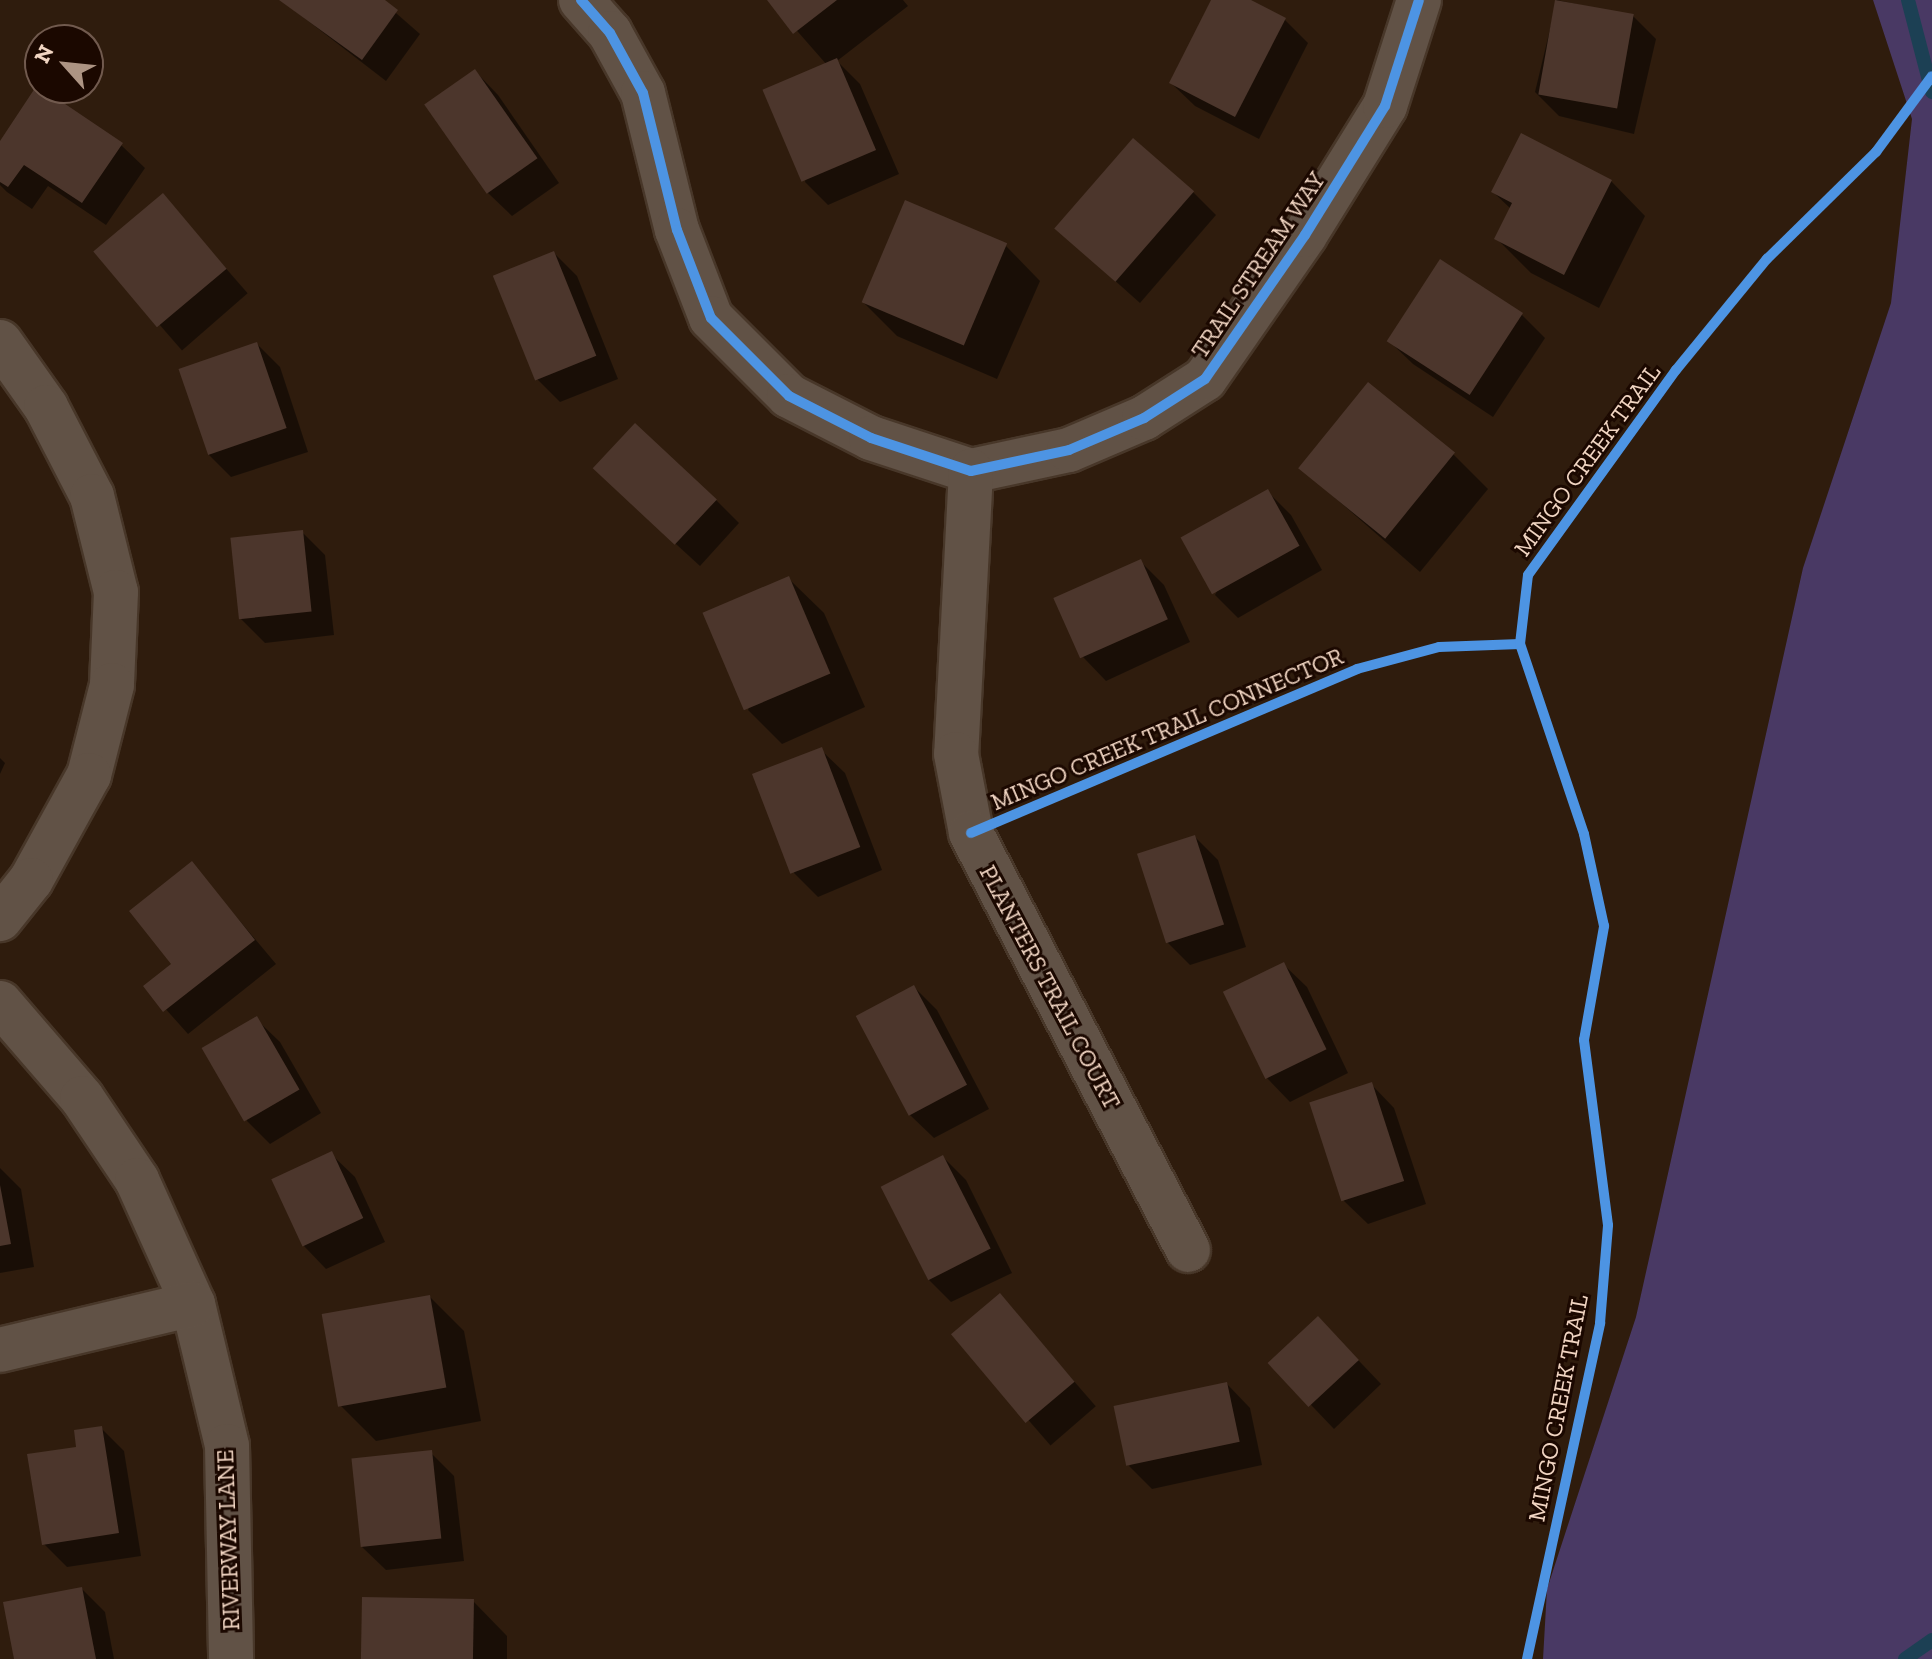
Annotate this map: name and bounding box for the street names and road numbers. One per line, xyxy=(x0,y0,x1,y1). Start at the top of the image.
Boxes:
street label: TRAIL STREAM WAY xyxy=(1185,166,1331,364)
street label: MINGO CREEK TRAIL xyxy=(1507,358,1667,562)
street label: MINGO CREEK TRAIL CONNECTOR xyxy=(986,641,1348,817)
street label: PLANTERS TRAIL COURT xyxy=(973,860,1127,1114)
street label: MINGO CREEK TRAIL xyxy=(1522,1292,1594,1524)
street label: RIVERWAY LANE xyxy=(210,1449,246,1631)

